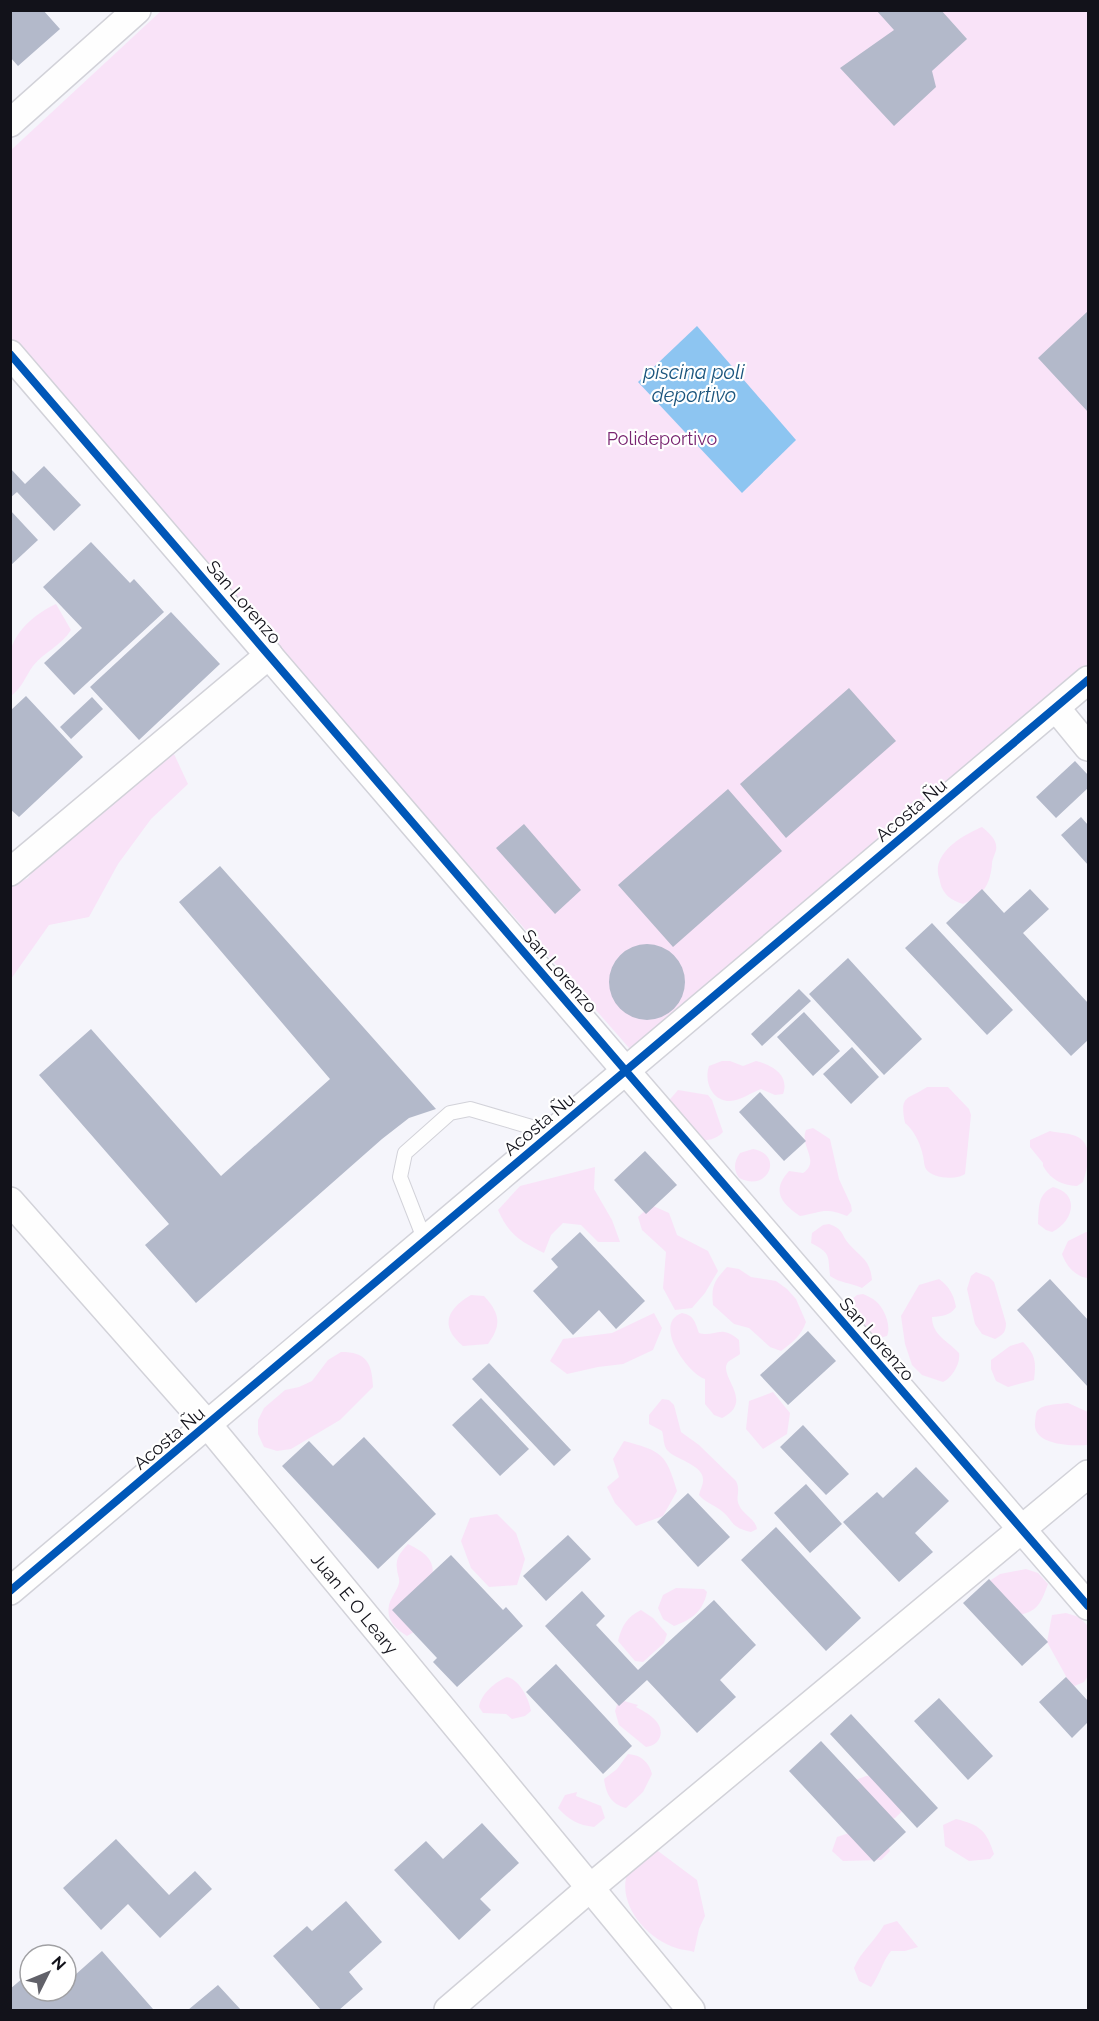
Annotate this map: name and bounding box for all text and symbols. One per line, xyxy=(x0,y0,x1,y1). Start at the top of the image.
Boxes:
water label: piscina poli deportivo xyxy=(642,360,745,407)
park label: Polideportivo xyxy=(607,428,717,449)
street label: San Lorenzo xyxy=(202,556,286,648)
street label: Acosta Ñu xyxy=(871,774,951,846)
street label: San Lorenzo xyxy=(518,925,602,1017)
street label: Acosta Ñu xyxy=(499,1088,579,1160)
street label: San Lorenzo xyxy=(835,1293,919,1385)
street label: Acosta Ñu xyxy=(129,1402,209,1474)
street label: Juan E O Leary xyxy=(307,1548,403,1658)
north arrow xyxy=(18,1943,78,2003)
text: N xyxy=(47,1952,70,1974)

